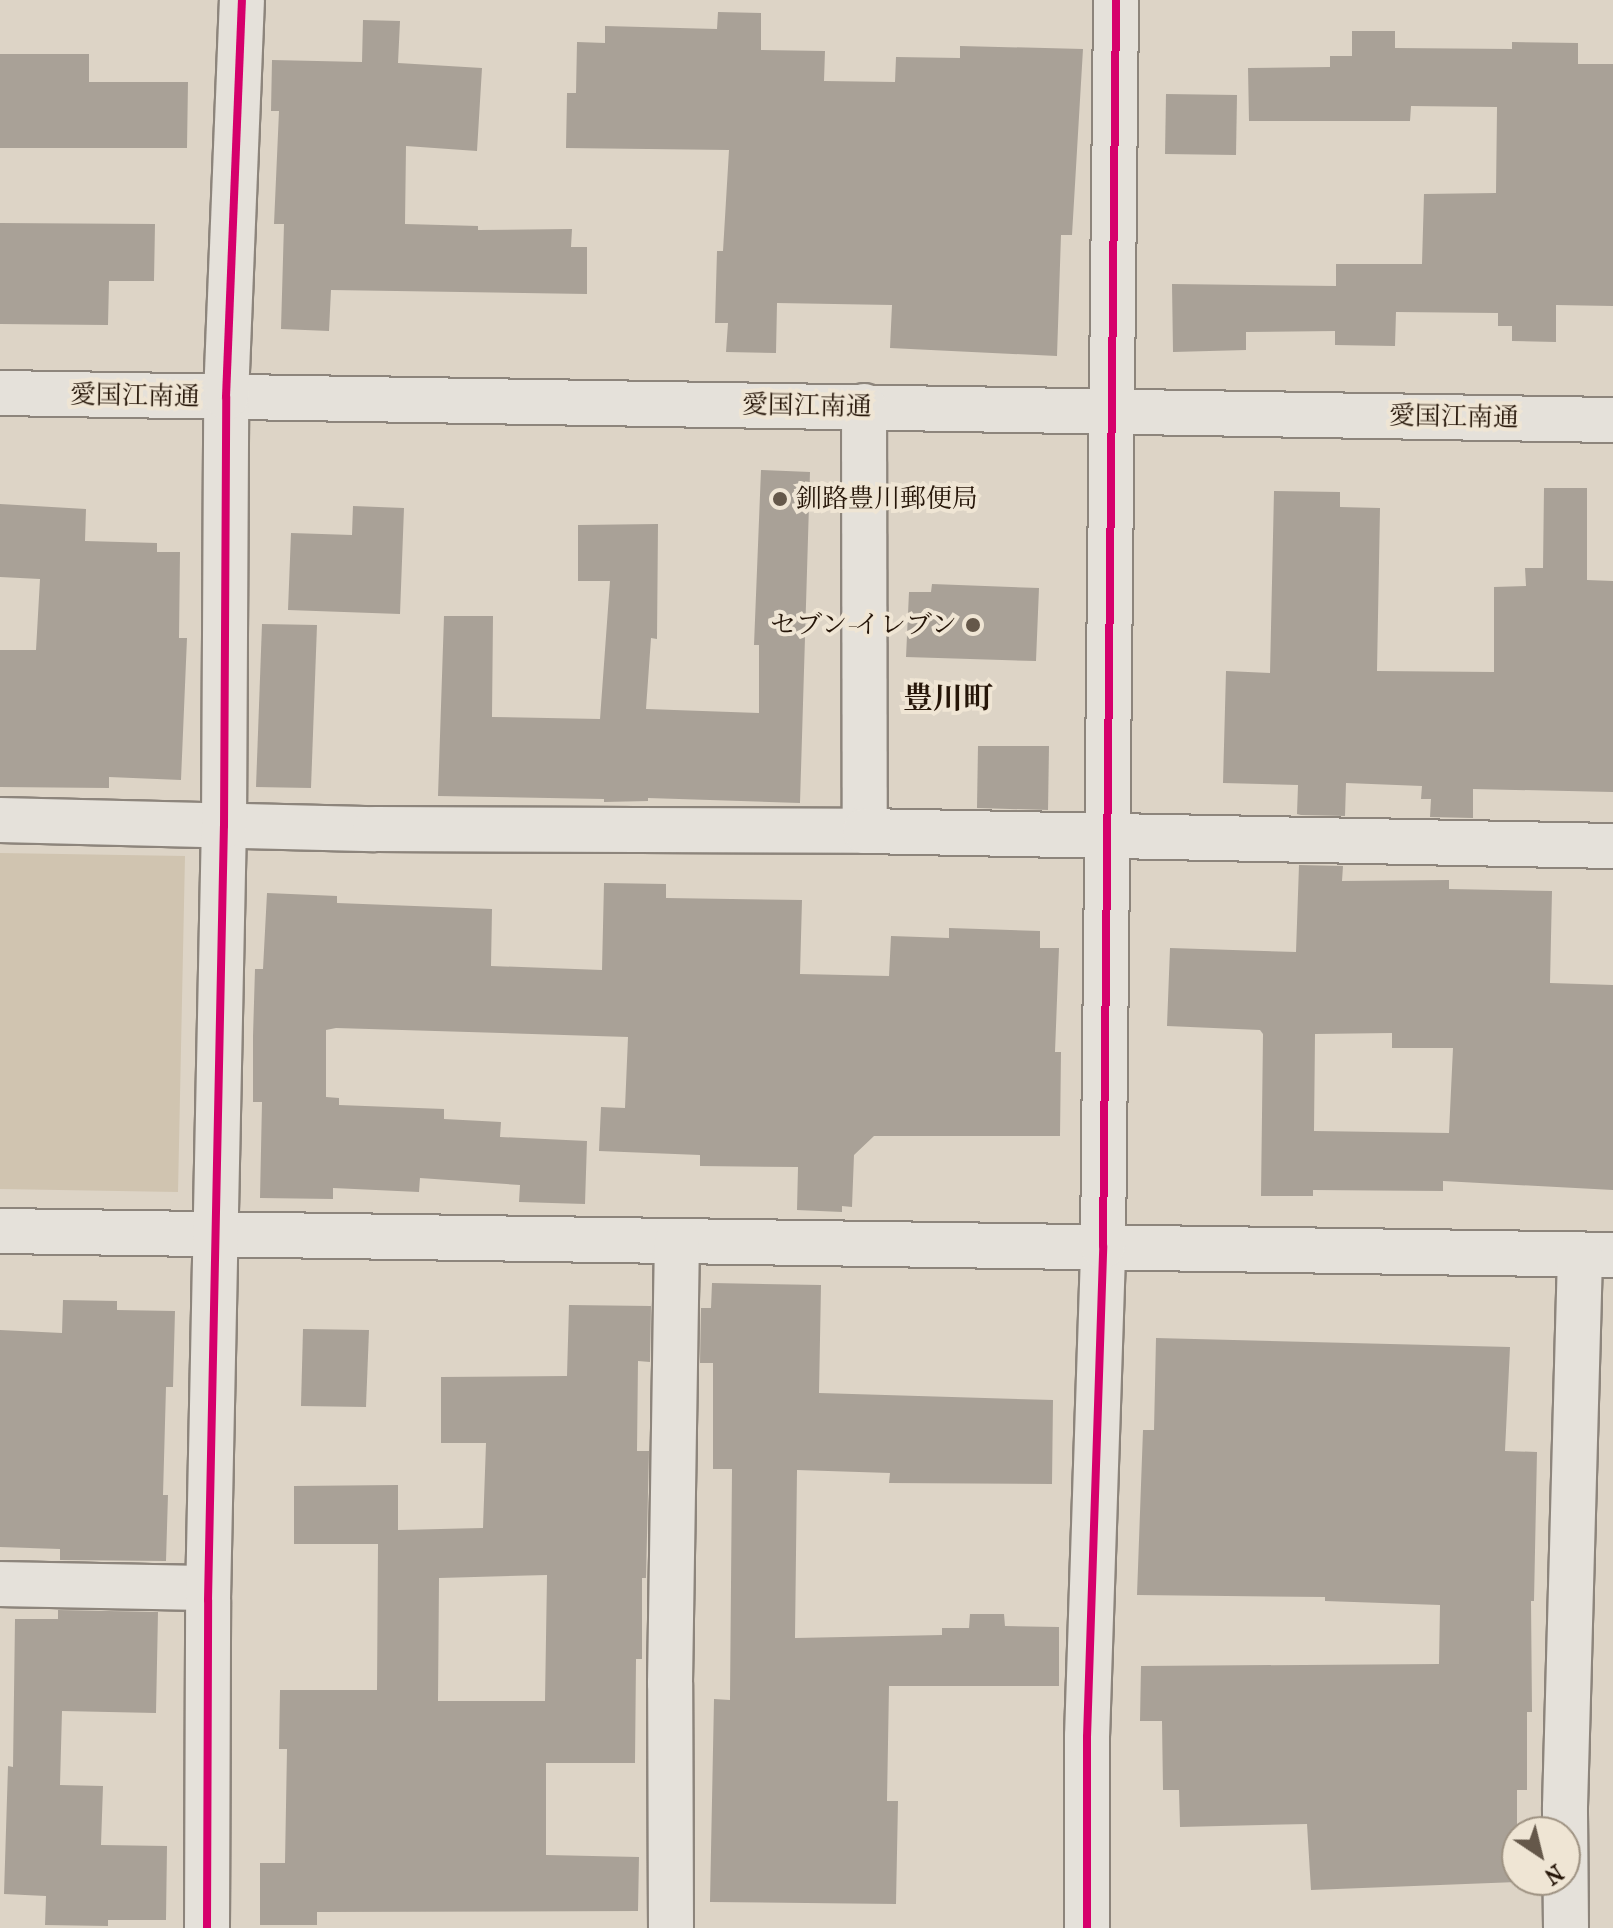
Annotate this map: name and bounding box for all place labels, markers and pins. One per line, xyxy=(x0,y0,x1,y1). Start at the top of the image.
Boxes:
place label: 釧路豊川郵便局 xyxy=(796,483,978,515)
marker: 釧路豊川郵便局 xyxy=(771,490,789,508)
place label: セブン-イレブン xyxy=(768,609,957,641)
marker: セブン-イレブン xyxy=(964,616,982,634)

